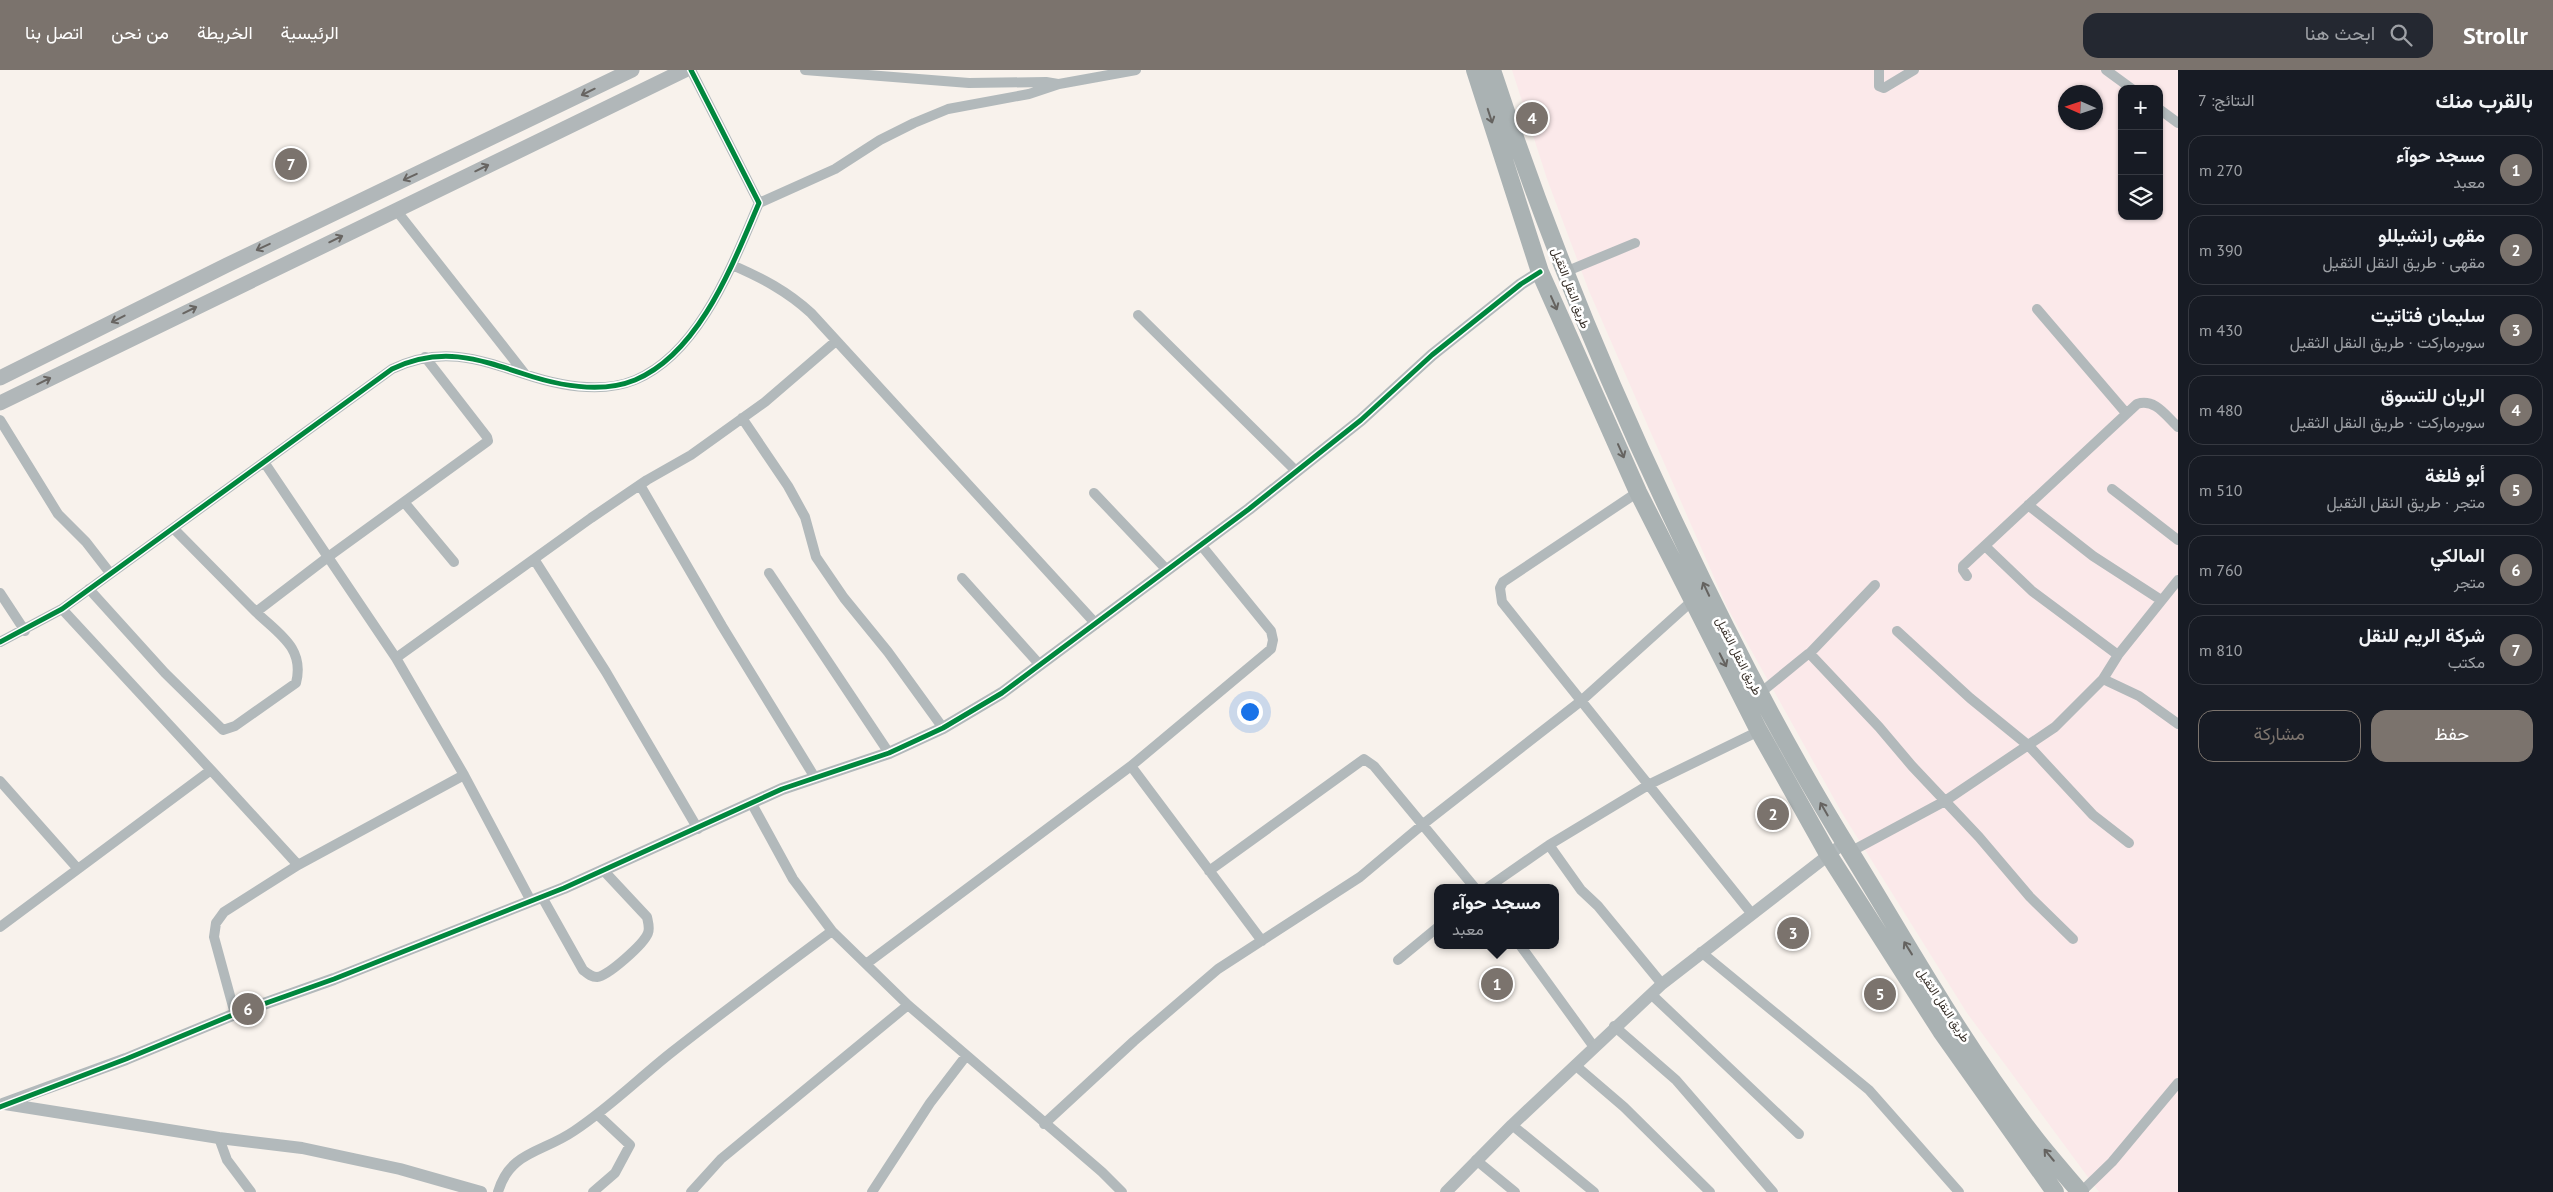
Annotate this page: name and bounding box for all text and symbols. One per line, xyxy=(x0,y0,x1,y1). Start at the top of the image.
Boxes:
search box xyxy=(2083,13,2433,58)
text: Strollr xyxy=(2463,20,2528,51)
text: اتصل بنا xyxy=(25,21,83,44)
text: من نحن xyxy=(111,21,169,44)
text: الخريطة xyxy=(197,21,253,44)
text: الرئيسية xyxy=(281,21,339,44)
text: ابحث هنا xyxy=(2305,21,2375,45)
icon: search xyxy=(2387,21,2415,49)
north arrow xyxy=(2058,85,2103,130)
map controls xyxy=(2118,85,2163,220)
button: + xyxy=(2118,85,2163,130)
one-way arrow xyxy=(581,87,596,97)
text: بالقرب منك xyxy=(2435,87,2533,114)
text: النتائج: 7 xyxy=(2198,90,2254,110)
pin: 4 xyxy=(1516,99,1548,137)
one-way arrow xyxy=(1485,108,1495,124)
button: − xyxy=(2118,130,2163,175)
text: مسجد حوآء xyxy=(2396,143,2485,167)
pin: 7 xyxy=(275,145,307,183)
text: 270 m xyxy=(2199,160,2242,180)
text: 1 xyxy=(2511,160,2521,180)
one-way arrow xyxy=(474,163,489,172)
text: معبد xyxy=(2453,172,2485,192)
one-way arrow xyxy=(403,173,418,183)
button: layers xyxy=(2118,175,2163,220)
text: مقهى رانشيللو xyxy=(2378,223,2485,247)
one-way arrow xyxy=(328,234,343,243)
text: 390 m xyxy=(2199,240,2242,260)
text: 2 xyxy=(2511,240,2521,260)
one-way arrow xyxy=(256,243,271,253)
street label: طريق النقل الثقيل xyxy=(1548,245,1593,331)
text: مقهى · طريق النقل الثقيل xyxy=(2322,252,2485,272)
one-way arrow xyxy=(1550,295,1559,310)
text: سليمان فتاتيت xyxy=(2371,303,2485,327)
one-way arrow xyxy=(182,305,197,314)
one-way arrow xyxy=(111,315,126,324)
text: 430 m xyxy=(2199,320,2242,340)
text: 3 xyxy=(2511,320,2521,340)
text: سوبرماركت · طريق النقل الثقيل xyxy=(2290,332,2485,352)
one-way arrow xyxy=(36,376,51,385)
text: الريان للتسوق xyxy=(2381,383,2485,407)
text: 480 m xyxy=(2199,400,2242,420)
text: 4 xyxy=(2511,400,2521,420)
text: سوبرماركت · طريق النقل الثقيل xyxy=(2290,412,2485,432)
one-way arrow xyxy=(1616,443,1626,458)
text: أبو فلغة xyxy=(2425,463,2485,487)
text: 510 m xyxy=(2199,480,2242,500)
text: 5 xyxy=(2511,480,2521,500)
text: متجر · طريق النقل الثقيل xyxy=(2327,492,2485,512)
text: المالكي xyxy=(2430,543,2485,567)
text: 760 m xyxy=(2199,560,2242,580)
text: 6 xyxy=(2511,560,2521,580)
text: متجر xyxy=(2454,572,2485,592)
one-way arrow xyxy=(1701,582,1710,597)
street label: طريق النقل الثقيل xyxy=(1712,614,1765,698)
text: شركة الريم للنقل xyxy=(2359,623,2485,647)
text: 810 m xyxy=(2199,640,2242,660)
text: 7 xyxy=(2511,640,2521,660)
one-way arrow xyxy=(1719,652,1728,667)
text: مكتب xyxy=(2448,652,2485,672)
your location xyxy=(1237,699,1263,725)
button: مشاركة xyxy=(2198,710,2361,762)
button: حفظ xyxy=(2371,710,2533,762)
pin: 2 xyxy=(1757,795,1789,833)
one-way arrow xyxy=(1819,802,1829,816)
popup xyxy=(1434,884,1559,949)
text: مسجد حوآء xyxy=(1452,890,1541,914)
pin: 3 xyxy=(1777,914,1809,952)
text: معبد xyxy=(1452,919,1484,939)
one-way arrow xyxy=(1902,942,1912,956)
pin: 1 xyxy=(1481,965,1513,1003)
street label: طريق النقل الثقيل xyxy=(1914,965,1974,1046)
pin: 5 xyxy=(1864,975,1896,1013)
pin: 6 xyxy=(232,990,264,1028)
one-way arrow xyxy=(2043,1148,2054,1161)

